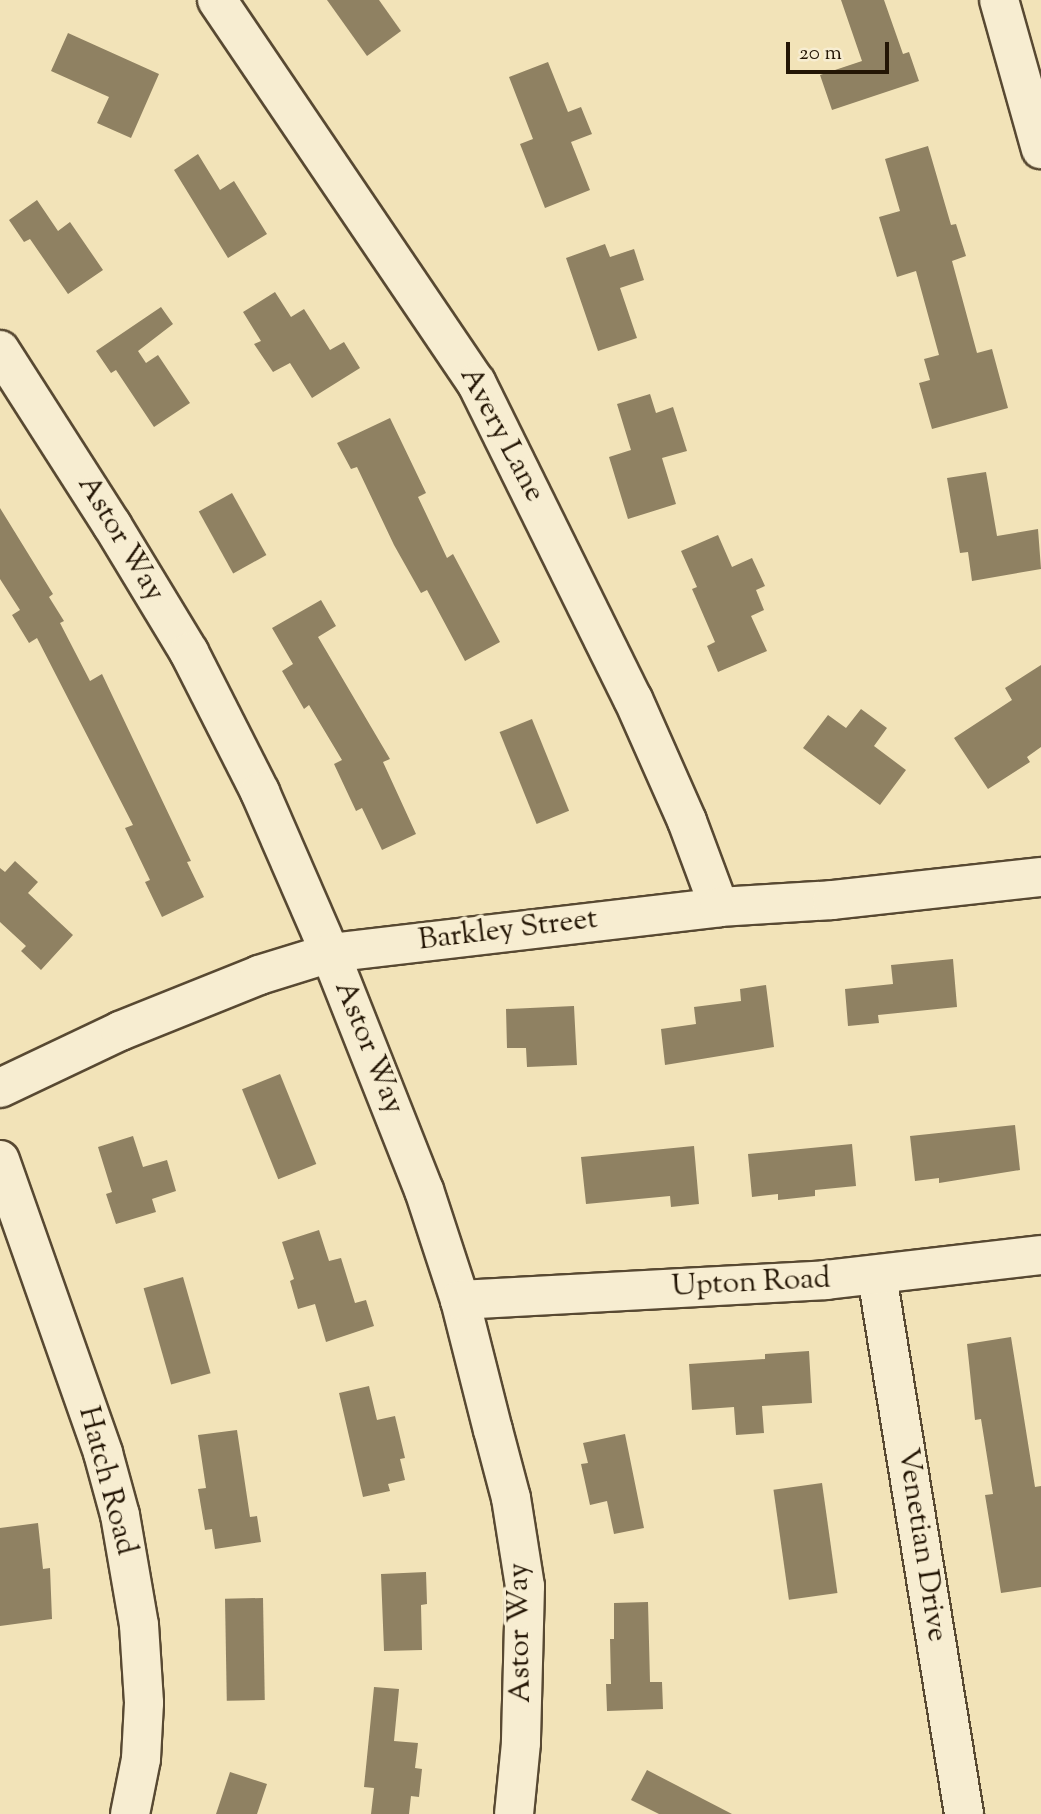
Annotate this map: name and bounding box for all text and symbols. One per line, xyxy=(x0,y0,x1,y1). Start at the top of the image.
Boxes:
scale bar xyxy=(789,28,892,72)
text: 20 m xyxy=(799,39,842,69)
street label: Avery Lane xyxy=(450,361,552,509)
street label: Astor Way xyxy=(68,470,172,608)
street label: Barkley Street xyxy=(416,902,600,960)
street label: Astor Way xyxy=(325,976,411,1120)
street label: Upton Road xyxy=(671,1262,831,1306)
street label: Hatch Road xyxy=(69,1403,143,1559)
street label: Venetian Drive xyxy=(888,1446,954,1644)
street label: Astor Way xyxy=(502,1563,540,1703)

